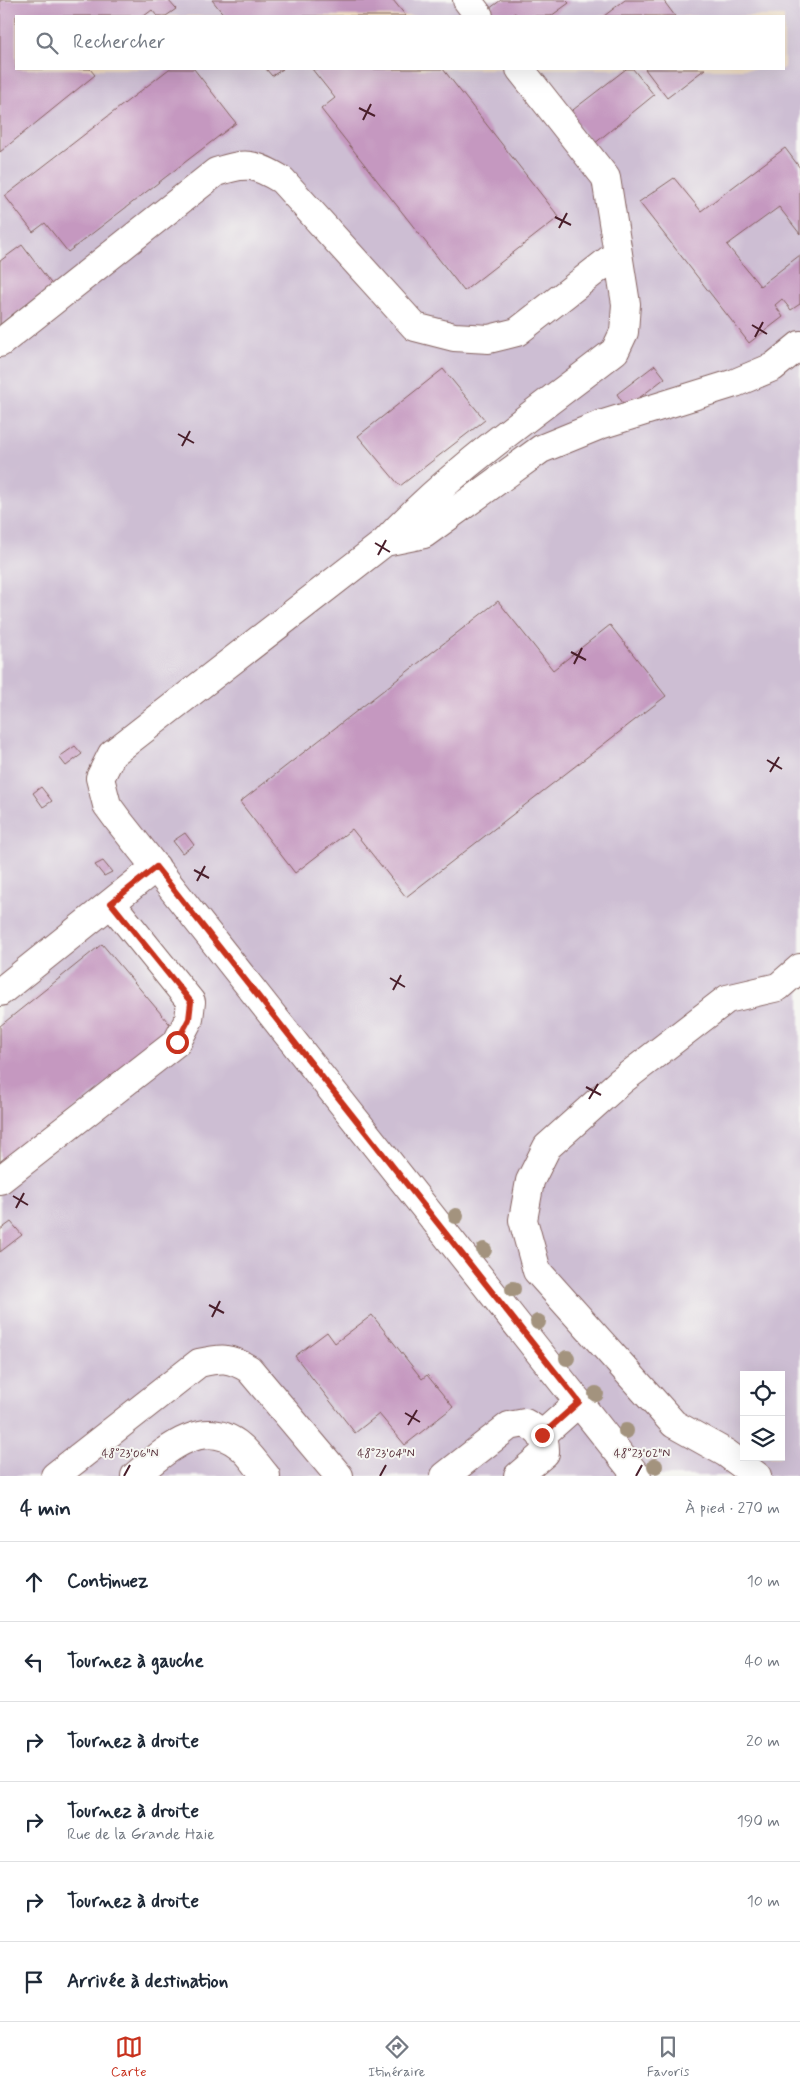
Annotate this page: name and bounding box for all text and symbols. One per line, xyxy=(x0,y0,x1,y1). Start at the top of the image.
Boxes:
search box xyxy=(15,15,785,70)
icon: search xyxy=(33,29,61,57)
text: Rechercher xyxy=(73,30,165,55)
route start xyxy=(166,1031,189,1054)
map controls xyxy=(740,1371,785,1461)
button: locate xyxy=(740,1371,785,1416)
button: layers xyxy=(740,1416,785,1461)
route end xyxy=(531,1424,554,1447)
text: 48°23'06"N xyxy=(102,1446,158,1462)
text: 48°23'04"N xyxy=(357,1446,415,1462)
text: 48°23'02"N xyxy=(614,1446,670,1462)
text: 4 min xyxy=(20,1495,71,1523)
text: À pied · 270 m xyxy=(685,1498,780,1519)
icon: ahead xyxy=(20,1568,48,1596)
text: Continuez xyxy=(67,1569,148,1594)
text: 10 m xyxy=(747,1571,780,1592)
icon: left xyxy=(20,1648,48,1676)
text: Tournez à gauche xyxy=(67,1649,204,1674)
text: 40 m xyxy=(744,1651,780,1672)
icon: right xyxy=(20,1728,48,1756)
text: Tournez à droite xyxy=(67,1729,199,1754)
text: 20 m xyxy=(746,1731,780,1752)
text: Tournez à droite xyxy=(67,1799,199,1824)
icon: right xyxy=(20,1808,48,1836)
text: 190 m xyxy=(737,1811,780,1832)
text: Rue de la Grande Haie xyxy=(67,1824,215,1845)
icon: right xyxy=(20,1888,48,1916)
text: Tournez à droite xyxy=(67,1889,199,1914)
text: 10 m xyxy=(747,1891,780,1912)
icon: arrive xyxy=(20,1968,48,1996)
text: Arrivée à destination xyxy=(67,1969,228,1994)
tab: Carte xyxy=(111,2033,147,2081)
tab: Itinéraire xyxy=(368,2033,425,2081)
tab: Favoris xyxy=(647,2033,689,2081)

